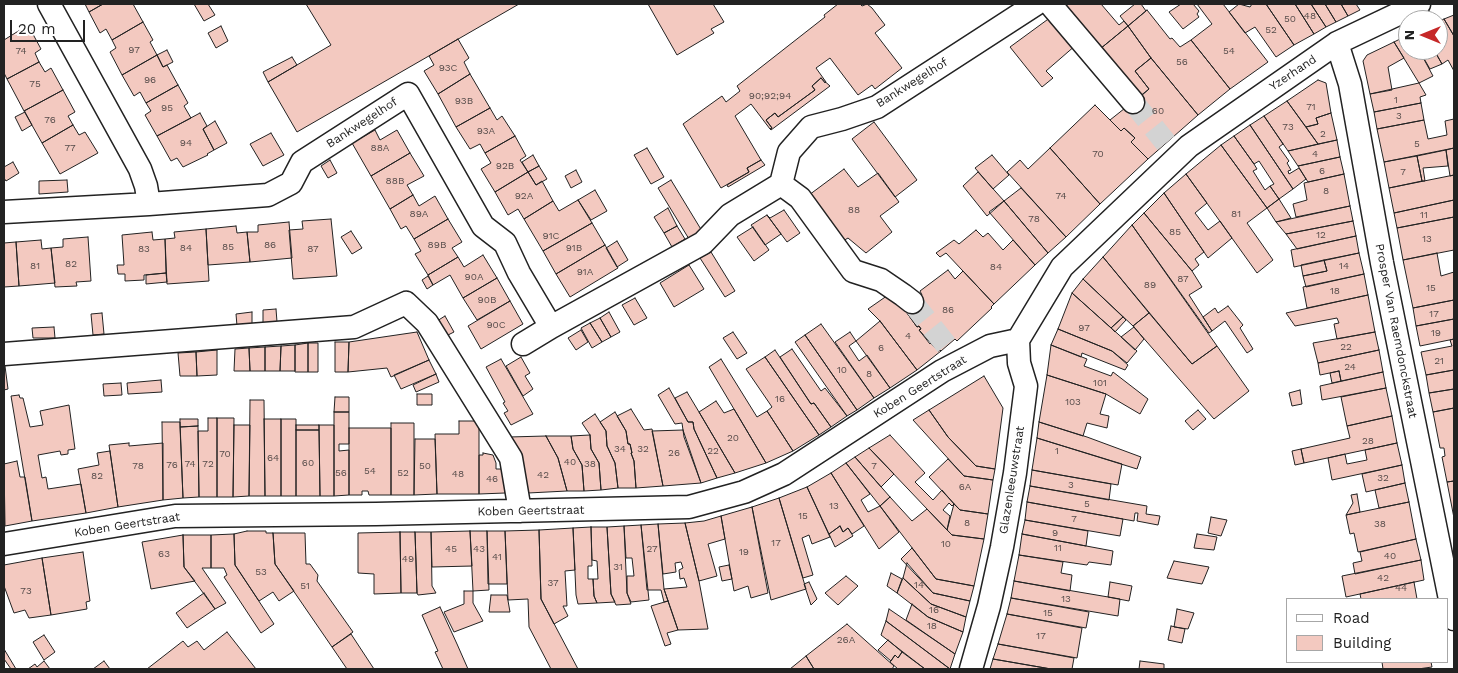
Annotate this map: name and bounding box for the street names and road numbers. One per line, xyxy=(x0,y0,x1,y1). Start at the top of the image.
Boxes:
street label: Yzerhand xyxy=(1267,52,1319,94)
street label: Bankwegelhof xyxy=(873,55,951,111)
street label: Bankwegelhof xyxy=(324,95,400,151)
street label: Prosper Van Raemdonckstraat xyxy=(1372,243,1420,419)
street label: Koben Geertstraat xyxy=(871,353,969,421)
street label: Glazenleeuwstraat xyxy=(996,425,1028,535)
street label: Koben Geertstraat xyxy=(477,503,585,519)
street label: Koben Geertstraat xyxy=(73,510,181,540)

